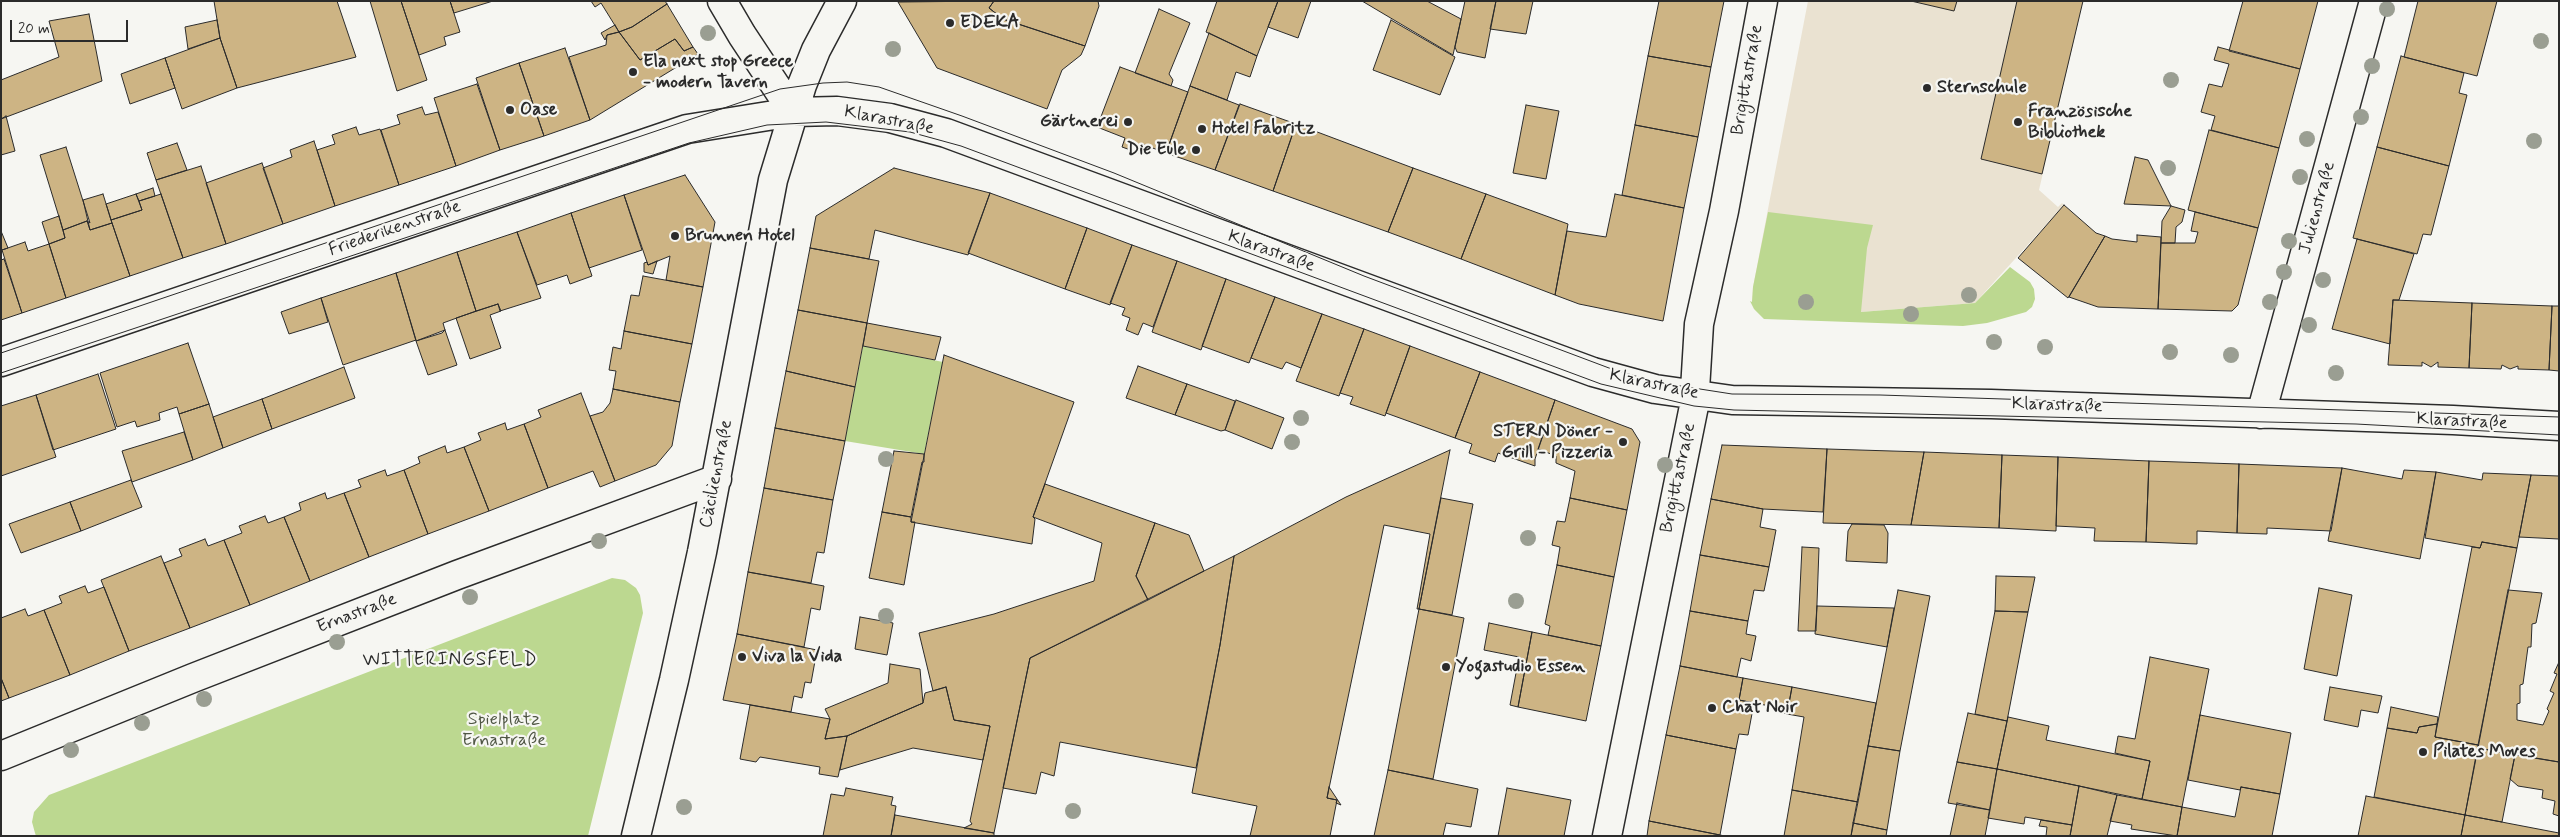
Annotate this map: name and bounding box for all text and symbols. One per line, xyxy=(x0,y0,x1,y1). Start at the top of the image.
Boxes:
scale bar xyxy=(12,10,130,42)
place label: EDEKA xyxy=(960,12,1020,34)
marker: EDEKA xyxy=(944,17,956,29)
text: 20 m xyxy=(18,19,50,39)
street label: Brigittastraße xyxy=(1728,23,1768,137)
place label: Ela next stop Greece - modern Tavern xyxy=(643,51,793,94)
marker: Ela next stop Greece - modern Tavern xyxy=(627,66,639,78)
place label: Sternschule xyxy=(1937,77,2027,99)
marker: Sternschule xyxy=(1921,82,1933,94)
place label: Oase xyxy=(520,99,557,121)
place label: Französische Bibliothek xyxy=(2028,101,2132,144)
street label: Klarastraße xyxy=(842,102,936,140)
marker: Oase xyxy=(504,104,516,116)
place label: Gärtnerei xyxy=(1040,111,1118,133)
marker: Gärtnerei xyxy=(1122,116,1134,128)
marker: Französische Bibliothek xyxy=(2012,116,2024,128)
place label: Hotel Fabritz xyxy=(1212,118,1315,140)
marker: Hotel Fabritz xyxy=(1196,123,1208,135)
place label: Die Eule xyxy=(1127,139,1186,161)
marker: Die Eule xyxy=(1190,144,1202,156)
street label: Julienstraße xyxy=(2295,159,2341,257)
street label: Friederikenstraße xyxy=(326,196,464,262)
place label: Brunnen Hotel xyxy=(685,225,795,247)
street label: Klarastraße xyxy=(1225,226,1317,278)
marker: Brunnen Hotel xyxy=(669,230,681,242)
street label: Klarastraße xyxy=(1607,365,1701,405)
street label: Klarastraße xyxy=(2011,394,2103,418)
street label: Klarastraße xyxy=(2416,409,2508,435)
street label: Cäcilienstraße xyxy=(696,418,738,530)
place label: STERN Döner - Grill - Pizzeria xyxy=(1493,421,1613,464)
street label: Brigittastraße xyxy=(1657,421,1701,535)
marker: STERN Döner - Grill - Pizzeria xyxy=(1617,436,1629,448)
street label: Ernastraße xyxy=(314,589,400,639)
place label: Viva la Vida xyxy=(752,646,842,668)
district label: WITTERINGSFELD xyxy=(358,650,542,672)
marker: Viva la Vida xyxy=(736,651,748,663)
place label: Yogastudio Essen xyxy=(1456,656,1585,678)
marker: Yogastudio Essen xyxy=(1440,661,1452,673)
place label: Chat Noir xyxy=(1722,697,1797,719)
marker: Chat Noir xyxy=(1706,702,1718,714)
park label: Spielplatz Ernastraße xyxy=(462,709,546,752)
place label: Pilates Moves xyxy=(2433,741,2536,763)
marker: Pilates Moves xyxy=(2417,746,2429,758)

